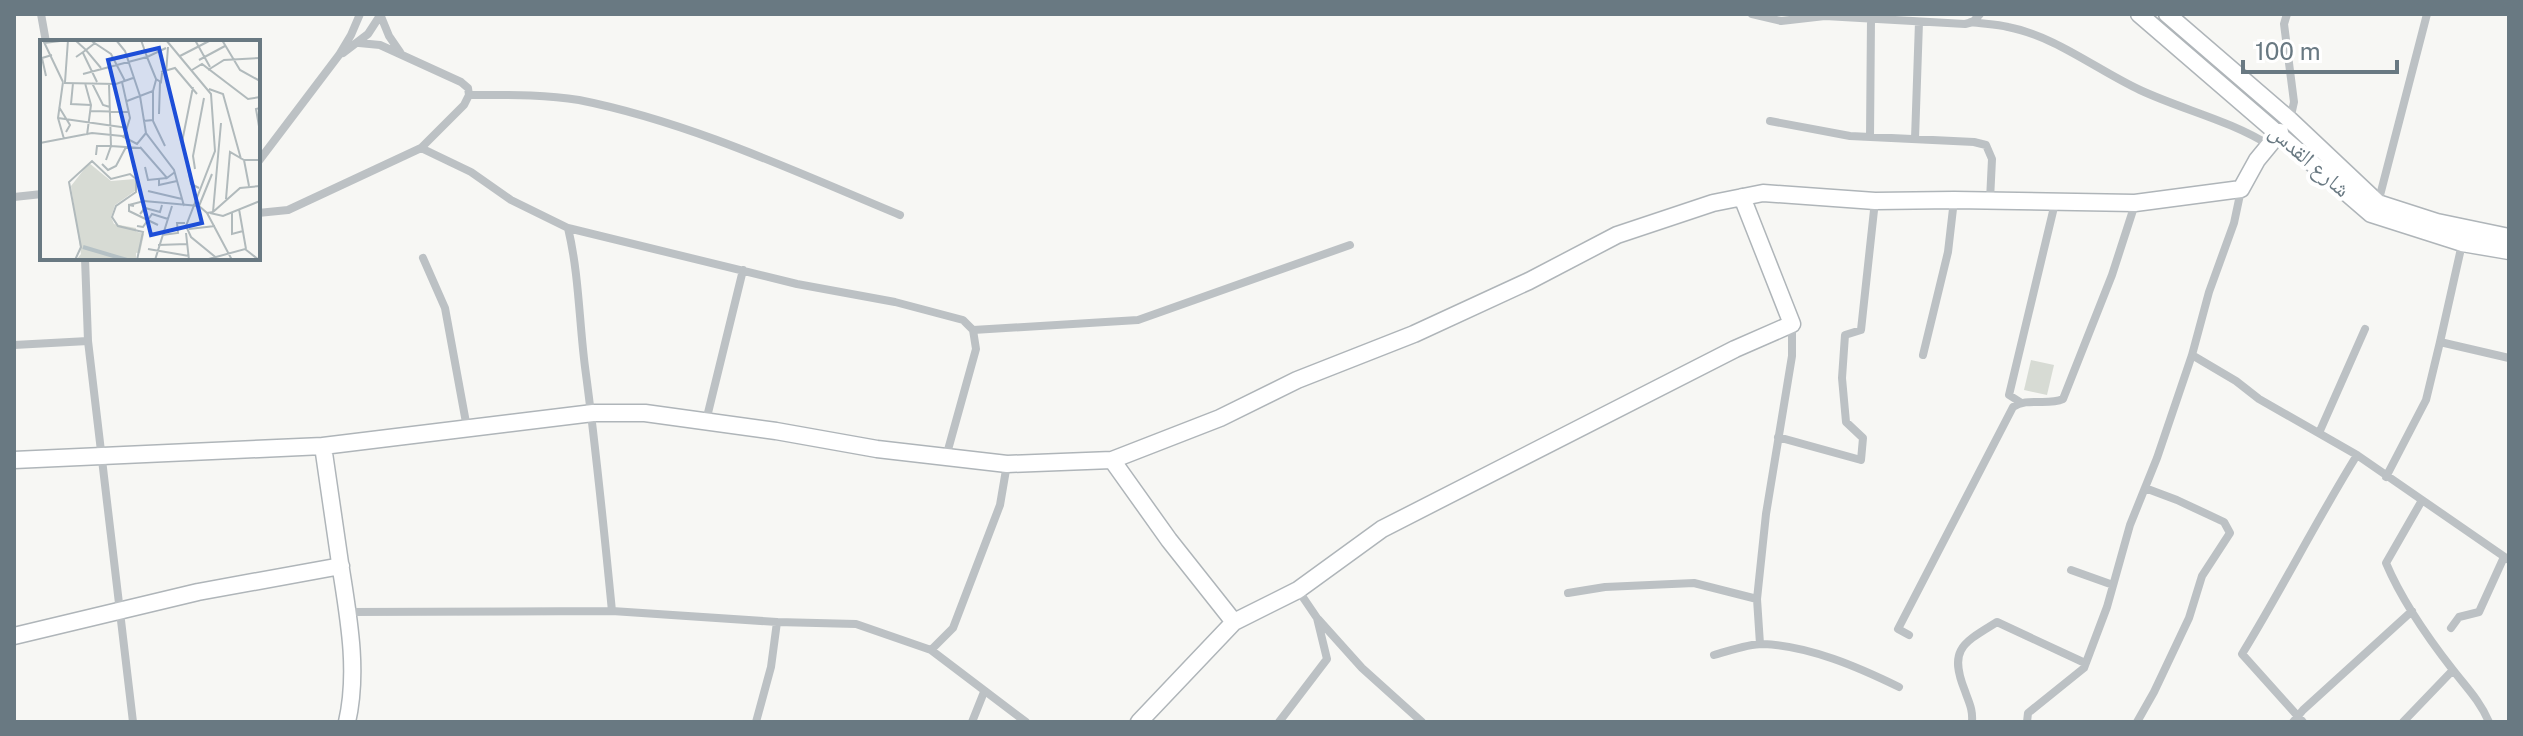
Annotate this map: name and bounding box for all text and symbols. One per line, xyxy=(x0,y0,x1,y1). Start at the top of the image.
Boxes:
scale bar xyxy=(2243,24,2397,74)
text: 100 m xyxy=(2255,37,2321,65)
inset map xyxy=(40,40,260,260)
street label: شارع القدس xyxy=(2264,118,2356,203)

